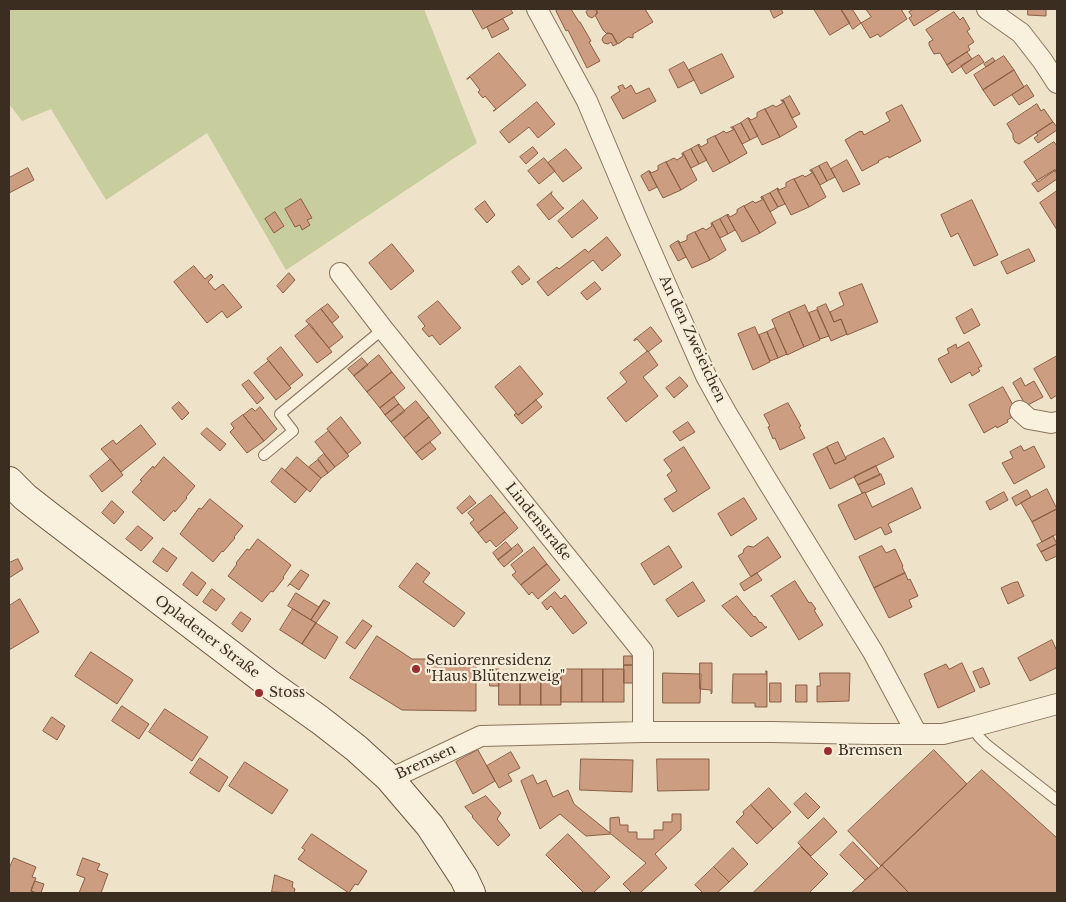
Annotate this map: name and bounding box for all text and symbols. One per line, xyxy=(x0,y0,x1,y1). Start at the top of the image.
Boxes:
street label: An den Zweieichen xyxy=(655,273,729,405)
street label: Lindenstraße xyxy=(501,480,575,564)
street label: Opladener Straße xyxy=(151,592,263,682)
place label: Seniorenresidenz "Haus Blütenzweig" xyxy=(426,653,565,686)
marker: Seniorenresidenz "Haus Blütenzweig" xyxy=(410,663,422,675)
place label: Stoss xyxy=(269,685,305,701)
marker: Stoss xyxy=(253,687,265,699)
street label: Bremsen xyxy=(393,741,459,783)
place label: Bremsen xyxy=(838,743,902,759)
marker: Bremsen xyxy=(822,745,834,757)

